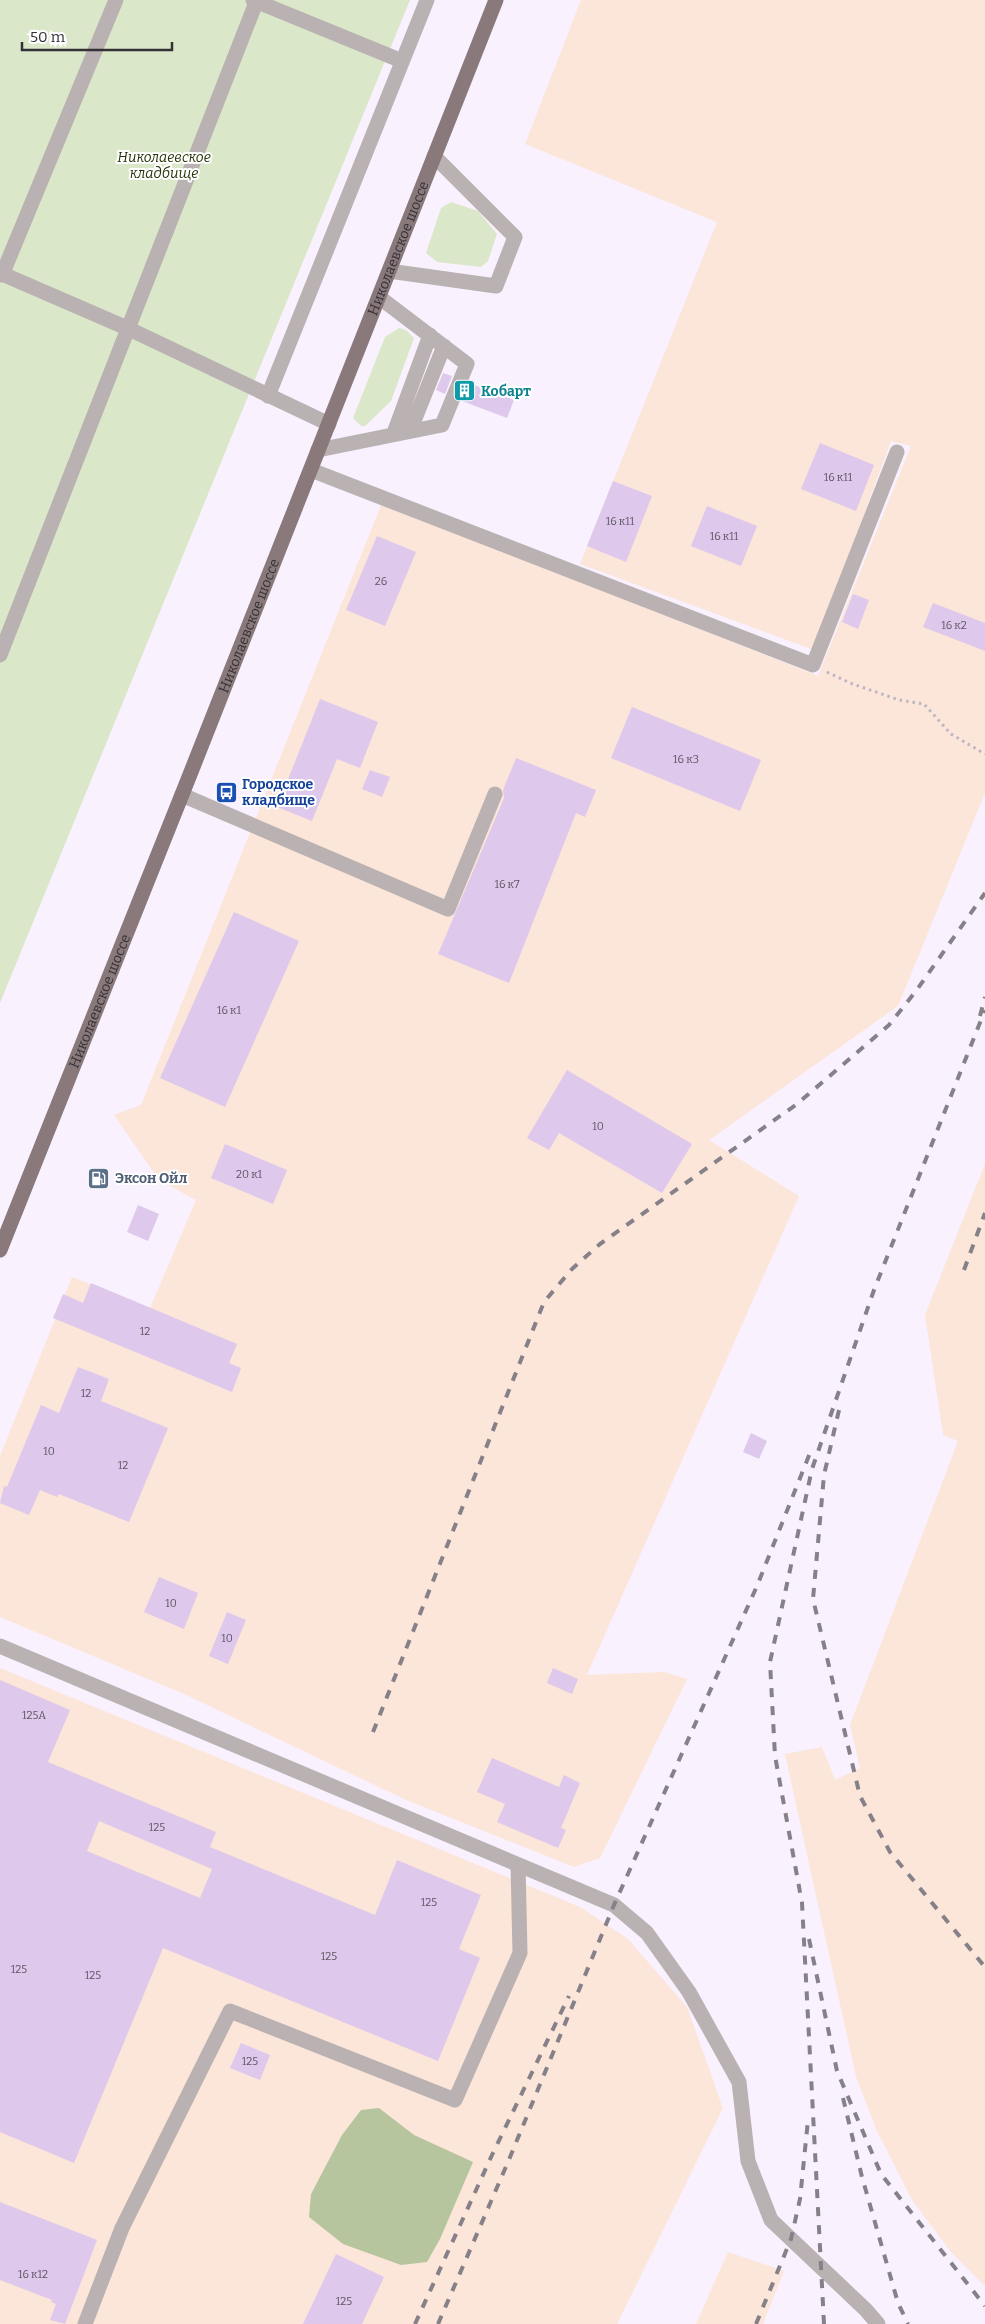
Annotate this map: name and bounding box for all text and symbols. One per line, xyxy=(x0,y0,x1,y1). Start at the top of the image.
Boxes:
scale bar xyxy=(22,20,172,52)
text: 50 m xyxy=(30,28,66,46)
park label: Николаевское кладбище xyxy=(117,149,211,182)
street label: Николаевское шоссе xyxy=(364,179,433,318)
building icon: Кобарт xyxy=(453,379,477,403)
place label: Кобарт xyxy=(481,383,531,400)
house number: 16 к11 xyxy=(824,471,853,484)
house number: 16 к11 xyxy=(606,515,635,528)
house number: 16 к11 xyxy=(710,530,739,543)
street label: Николаевское шоссе xyxy=(215,556,283,696)
house number: 26 xyxy=(375,575,387,588)
house number: 16 к2 xyxy=(941,619,967,632)
house number: 16 к3 xyxy=(673,753,699,766)
place label: Городское кладбище xyxy=(242,776,315,809)
bus stop icon: Городское кладбище xyxy=(214,780,238,804)
house number: 16 к7 xyxy=(494,878,520,891)
street label: Николаевское шоссе xyxy=(65,932,134,1071)
house number: 16 к1 xyxy=(217,1004,242,1017)
house number: 10 xyxy=(592,1120,604,1133)
fuel station icon: Эксон Ойл xyxy=(87,1166,111,1190)
house number: 20 к1 xyxy=(236,1168,263,1181)
place label: Эксон Ойл xyxy=(115,1170,188,1187)
house number: 12 xyxy=(140,1325,150,1338)
house number: 12 xyxy=(81,1387,91,1400)
house number: 10 xyxy=(43,1445,55,1458)
house number: 12 xyxy=(118,1459,128,1472)
house number: 10 xyxy=(165,1597,177,1610)
house number: 10 xyxy=(221,1632,233,1645)
house number: 125А xyxy=(22,1709,46,1722)
house number: 125 xyxy=(149,1821,165,1834)
house number: 125 xyxy=(421,1896,437,1909)
house number: 125 xyxy=(321,1950,337,1963)
house number: 125 xyxy=(11,1963,27,1976)
house number: 125 xyxy=(85,1969,101,1982)
house number: 125 xyxy=(242,2055,258,2068)
house number: 16 к12 xyxy=(18,2268,48,2281)
house number: 125 xyxy=(336,2295,352,2308)

